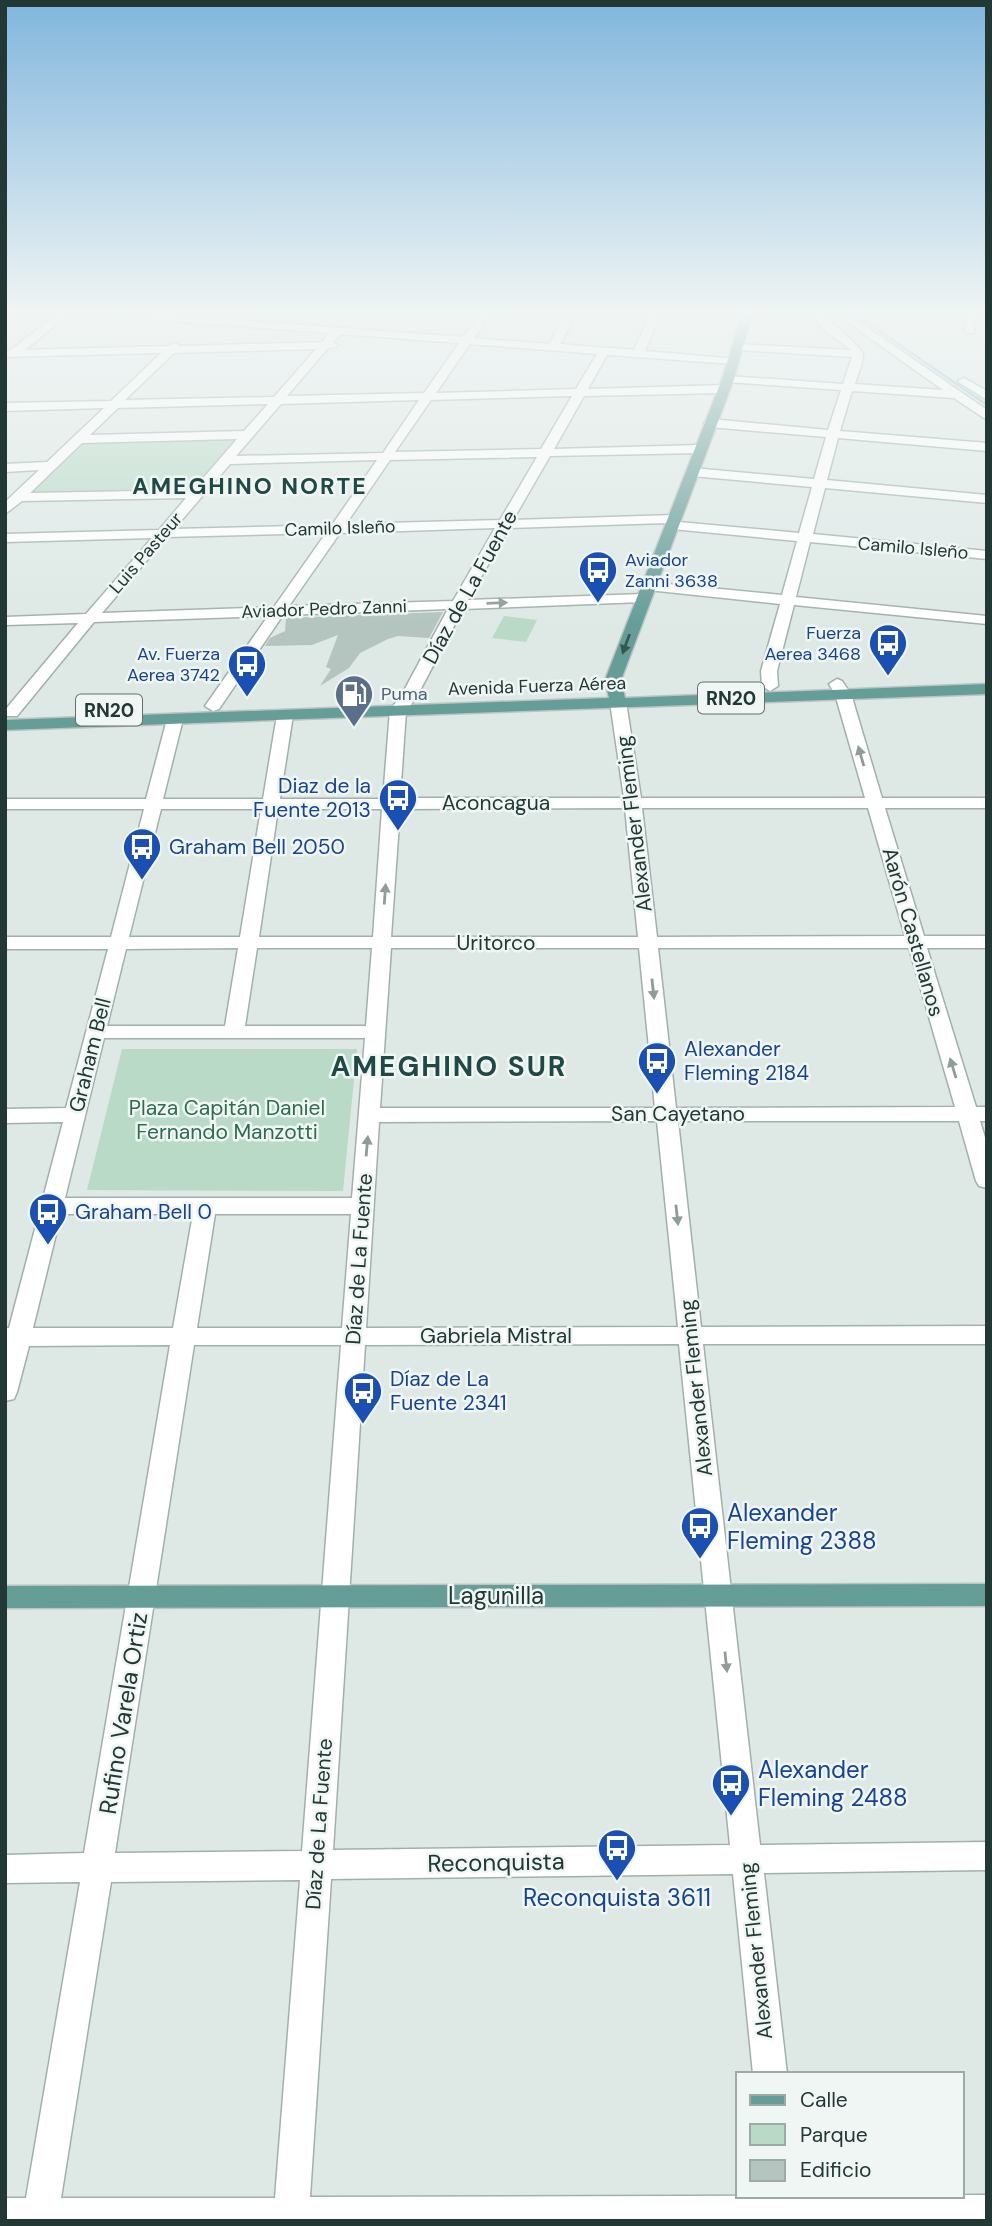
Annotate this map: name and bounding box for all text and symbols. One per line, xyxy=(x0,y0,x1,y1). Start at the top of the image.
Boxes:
district label: AMEGHINO NORTE xyxy=(132,471,368,501)
street label: Díaz de La Fuente xyxy=(416,505,524,669)
street label: Luis Pasteur xyxy=(104,507,188,599)
street label: Camilo Isleño xyxy=(284,514,396,542)
street label: Camilo Isleño xyxy=(857,531,969,565)
place label: Aviador Zanni 3638 xyxy=(625,548,718,593)
bus stop icon: Aviador Zanni 3638 xyxy=(577,549,619,604)
street label: Aviador Pedro Zanni xyxy=(241,594,407,624)
one-way arrow xyxy=(487,597,509,608)
place label: Fuerza Aerea 3468 xyxy=(764,621,861,666)
bus stop icon: Fuerza Aerea 3468 xyxy=(867,622,909,677)
one-way arrow xyxy=(620,634,631,655)
place label: Av. Fuerza Aerea 3742 xyxy=(127,642,220,687)
bus stop icon: Av. Fuerza Aerea 3742 xyxy=(226,643,268,698)
street label: Avenida Fuerza Aérea xyxy=(447,671,627,701)
fuel station icon: Puma xyxy=(333,673,375,728)
place label: Puma xyxy=(381,682,428,706)
road number: RN20 xyxy=(698,682,764,713)
road number: RN20 xyxy=(76,694,142,726)
street label: Alexander Fleming xyxy=(609,734,659,914)
one-way arrow xyxy=(856,745,866,766)
place label: Diaz de la Fuente 2013 xyxy=(253,772,371,824)
bus stop icon: Diaz de la Fuente 2013 xyxy=(377,777,419,832)
street label: Aconcagua xyxy=(442,789,550,817)
bus stop icon: Graham Bell 2050 xyxy=(121,826,163,881)
place label: Graham Bell 2050 xyxy=(169,833,345,861)
street label: Aarón Castellanos xyxy=(875,844,951,1020)
one-way arrow xyxy=(380,883,391,905)
street label: Uritorco xyxy=(457,929,535,957)
one-way arrow xyxy=(647,978,658,1000)
street label: Graham Bell xyxy=(62,995,118,1115)
place label: Alexander Fleming 2184 xyxy=(684,1035,809,1087)
bus stop icon: Alexander Fleming 2184 xyxy=(636,1040,678,1095)
district label: AMEGHINO SUR xyxy=(330,1048,568,1085)
one-way arrow xyxy=(948,1057,958,1078)
park label: Plaza Capitán Daniel Fernando Manzotti xyxy=(129,1094,325,1146)
street label: San Cayetano xyxy=(611,1100,745,1128)
one-way arrow xyxy=(362,1135,373,1157)
street label: Díaz de La Fuente xyxy=(339,1172,379,1346)
bus stop icon: Graham Bell 0 xyxy=(27,1191,69,1246)
place label: Graham Bell 0 xyxy=(75,1198,212,1226)
one-way arrow xyxy=(672,1204,683,1226)
street label: Alexander Fleming xyxy=(673,1298,719,1478)
street label: Gabriela Mistral xyxy=(420,1322,572,1350)
place label: Díaz de La Fuente 2341 xyxy=(390,1365,507,1417)
bus stop icon: Díaz de La Fuente 2341 xyxy=(342,1370,384,1425)
place label: Alexander Fleming 2388 xyxy=(727,1497,877,1556)
bus stop icon: Alexander Fleming 2388 xyxy=(679,1505,721,1560)
street label: Lagunilla xyxy=(448,1580,544,1611)
street label: Rufino Varela Ortiz xyxy=(92,1610,154,1816)
one-way arrow xyxy=(720,1651,731,1673)
street label: Díaz de La Fuente xyxy=(299,1737,339,1911)
place label: Alexander Fleming 2488 xyxy=(758,1754,908,1813)
bus stop icon: Alexander Fleming 2488 xyxy=(710,1762,752,1817)
bus stop icon: Reconquista 3611 xyxy=(596,1827,638,1882)
street label: Reconquista xyxy=(427,1845,565,1879)
street label: Alexander Fleming xyxy=(733,1861,779,2041)
place label: Reconquista 3611 xyxy=(523,1882,711,1913)
legend xyxy=(736,2072,964,2198)
text: Calle xyxy=(800,2086,848,2114)
text: Parque xyxy=(800,2121,868,2149)
text: Edificio xyxy=(800,2156,871,2184)

